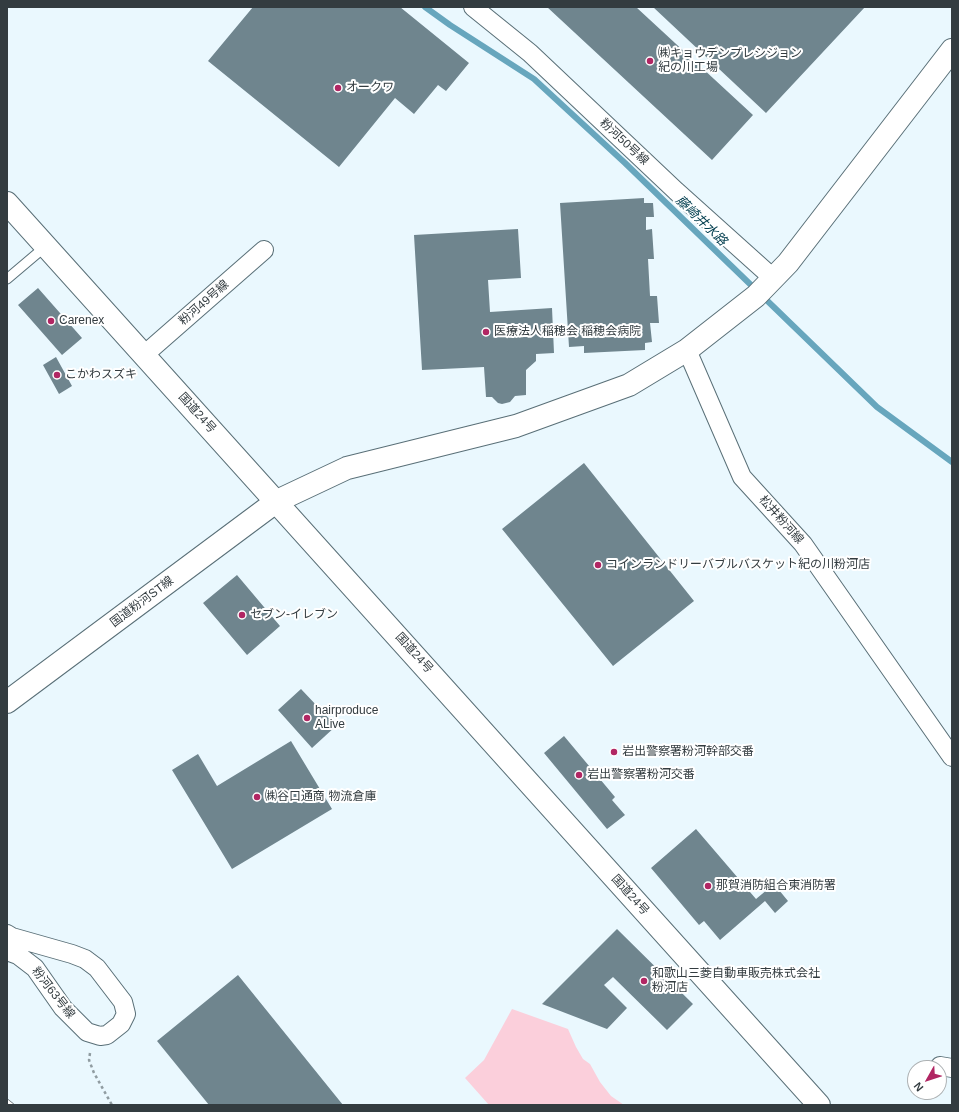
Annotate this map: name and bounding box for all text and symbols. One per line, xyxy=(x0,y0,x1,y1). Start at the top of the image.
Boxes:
place label: ㈱キョウデンプレシジョン 紀の川工場 xyxy=(658,47,802,75)
marker: ㈱キョウデンプレシジョン 紀の川工場 xyxy=(645,56,655,66)
place label: オークワ xyxy=(346,81,394,95)
marker: オークワ xyxy=(333,83,343,93)
street label: 粉河50号線 xyxy=(597,116,651,168)
water label: 藤崎井水路 xyxy=(672,193,730,249)
street label: 粉河49号線 xyxy=(176,277,232,329)
place label: Carenex xyxy=(59,314,104,328)
marker: Carenex xyxy=(46,316,56,326)
place label: 医療法人稲穂会 稲穂会病院 xyxy=(494,325,641,339)
marker: 医療法人稲穂会 稲穂会病院 xyxy=(481,327,491,337)
place label: こかわスズキ xyxy=(65,368,137,382)
marker: こかわスズキ xyxy=(52,370,62,380)
street label: 国道24号 xyxy=(175,390,219,436)
street label: 松井粉河線 xyxy=(756,493,806,547)
place label: コインランドリーバブルバスケット紀の川粉河店 xyxy=(606,558,870,572)
marker: コインランドリーバブルバスケット紀の川粉河店 xyxy=(593,560,603,570)
street label: 国道粉河ST線 xyxy=(108,574,176,630)
place label: セブン-イレブン xyxy=(250,608,338,622)
marker: セブン-イレブン xyxy=(237,610,247,620)
street label: 国道24号 xyxy=(392,630,436,676)
place label: hairproduce ALive xyxy=(315,704,378,732)
marker: hairproduce ALive xyxy=(302,713,312,723)
place label: 岩出警察署粉河幹部交番 xyxy=(622,745,754,759)
marker: 岩出警察署粉河幹部交番 xyxy=(609,747,619,757)
place label: 岩出警察署粉河交番 xyxy=(587,768,695,782)
marker: 岩出警察署粉河交番 xyxy=(574,770,584,780)
place label: ㈱谷口通商 物流倉庫 xyxy=(265,790,376,804)
marker: ㈱谷口通商 物流倉庫 xyxy=(252,792,262,802)
street label: 国道24号 xyxy=(608,872,652,918)
place label: 那賀消防組合東消防署 xyxy=(716,879,836,893)
marker: 那賀消防組合東消防署 xyxy=(703,881,713,891)
street label: 粉河63号線 xyxy=(28,964,78,1022)
place label: 和歌山三菱自動車販売株式会社 粉河店 xyxy=(652,967,820,995)
marker: 和歌山三菱自動車販売株式会社 粉河店 xyxy=(639,976,649,986)
north arrow xyxy=(907,1060,947,1100)
text: N xyxy=(911,1080,926,1094)

